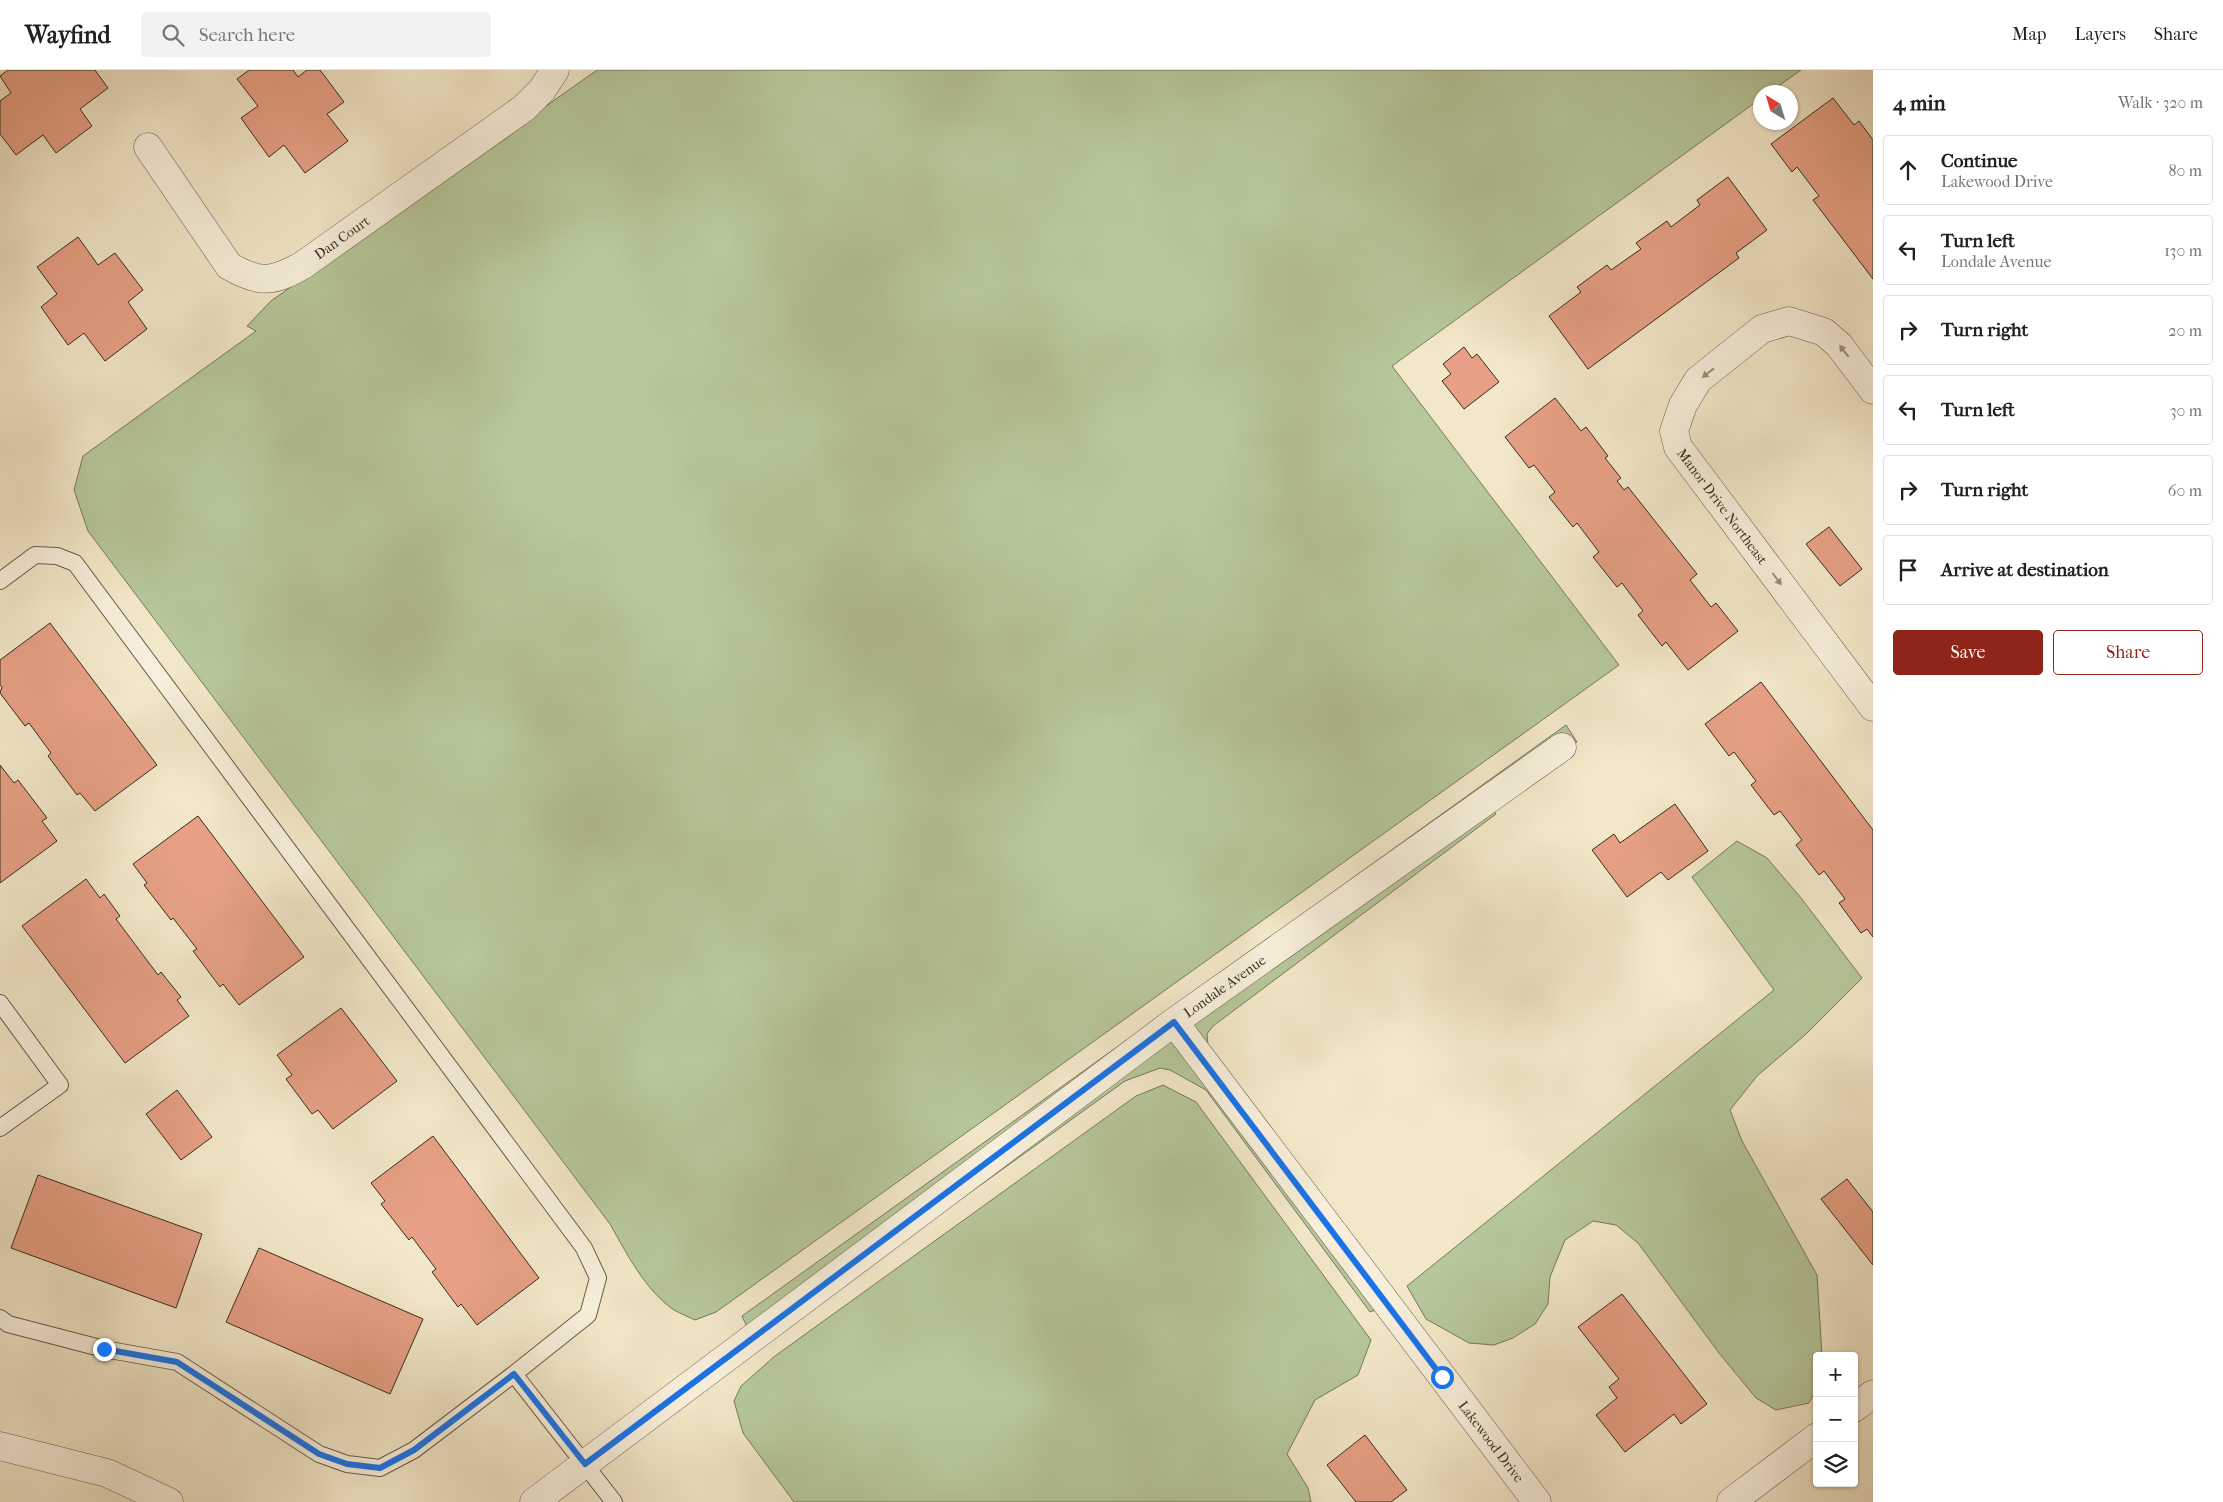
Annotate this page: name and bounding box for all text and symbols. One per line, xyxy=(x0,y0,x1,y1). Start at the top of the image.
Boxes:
search box xyxy=(141,12,491,57)
text: Wayfind xyxy=(25,21,111,49)
icon: search xyxy=(159,21,187,49)
text: Search here xyxy=(199,24,295,46)
text: Map xyxy=(2012,24,2046,45)
text: Layers xyxy=(2074,24,2126,45)
text: Share xyxy=(2154,24,2198,45)
north arrow xyxy=(1753,85,1798,130)
text: 4 min xyxy=(1893,91,1946,115)
text: Walk · 320 m xyxy=(2118,93,2203,112)
text: Continue xyxy=(1941,150,2017,172)
icon: ahead xyxy=(1894,156,1922,184)
text: 80 m xyxy=(2168,161,2202,180)
text: Lakewood Drive xyxy=(1941,172,2053,191)
street label: Dan Court xyxy=(311,212,373,263)
text: Turn left xyxy=(1941,230,2015,252)
icon: left xyxy=(1894,236,1922,264)
text: 130 m xyxy=(2164,241,2202,260)
text: Londale Avenue xyxy=(1941,252,2051,271)
icon: right xyxy=(1894,316,1922,344)
text: Turn right xyxy=(1941,319,2028,341)
text: 20 m xyxy=(2168,321,2202,340)
one-way arrow xyxy=(1838,345,1849,358)
one-way arrow xyxy=(1702,367,1715,378)
icon: left xyxy=(1894,396,1922,424)
text: Turn left xyxy=(1941,399,2015,421)
text: 30 m xyxy=(2170,401,2202,420)
street label: Manor Drive Northeast xyxy=(1673,445,1771,568)
icon: right xyxy=(1894,476,1922,504)
text: Turn right xyxy=(1941,479,2028,501)
text: 60 m xyxy=(2168,481,2202,500)
icon: arrive xyxy=(1894,556,1922,584)
text: Arrive at destination xyxy=(1941,559,2109,581)
one-way arrow xyxy=(1772,572,1782,586)
button: Save xyxy=(1893,630,2043,675)
button: Share xyxy=(2053,630,2203,675)
street label: Londale Avenue xyxy=(1181,952,1269,1021)
route end xyxy=(93,1338,116,1361)
map controls xyxy=(1813,1352,1858,1487)
button: + xyxy=(1813,1352,1858,1397)
route start xyxy=(1431,1366,1454,1389)
button: − xyxy=(1813,1397,1858,1442)
street label: Lakewood Drive xyxy=(1455,1398,1527,1486)
button: layers xyxy=(1813,1442,1858,1487)

